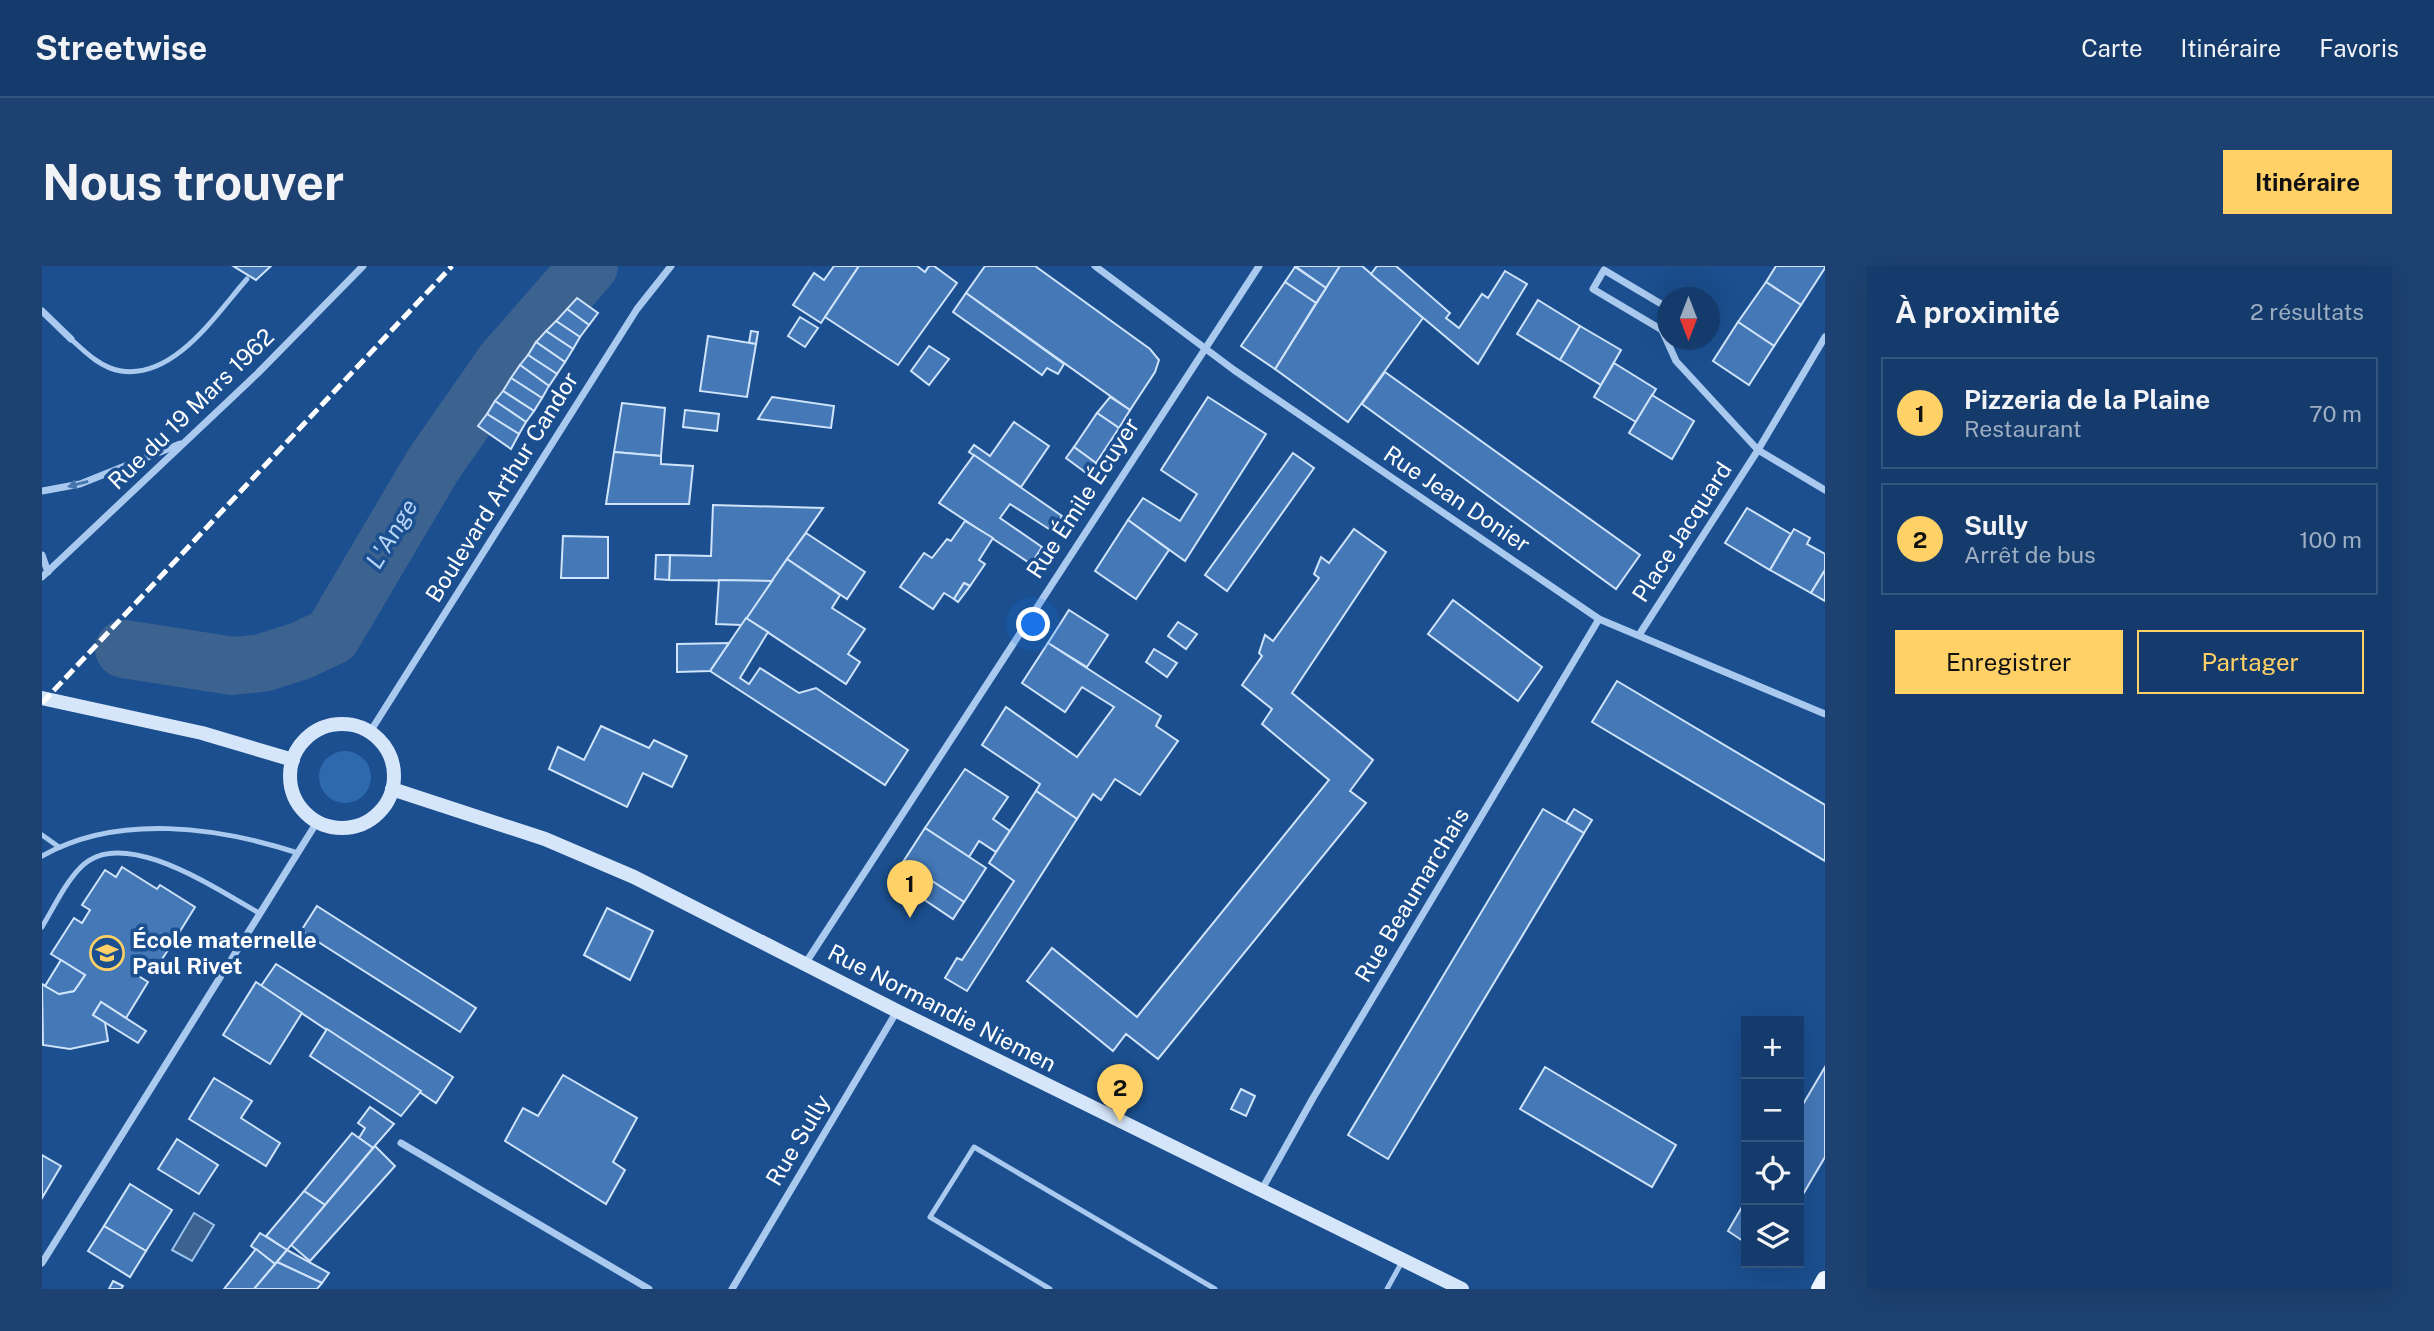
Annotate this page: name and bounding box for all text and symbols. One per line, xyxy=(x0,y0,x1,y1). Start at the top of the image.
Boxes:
text: Streetwise xyxy=(35,29,207,67)
text: Carte xyxy=(2081,34,2143,62)
text: Itinéraire xyxy=(2181,34,2281,62)
text: Favoris xyxy=(2319,34,2399,62)
button: Itinéraire xyxy=(2223,150,2392,214)
text: Nous trouver xyxy=(42,153,344,211)
north arrow xyxy=(1657,287,1720,350)
text: À proximité xyxy=(1895,294,2060,330)
text: 2 résultats xyxy=(2250,298,2364,325)
street label: Rue du 19 Mars 1962 xyxy=(102,323,279,495)
street label: Boulevard Arthur Candor xyxy=(420,367,584,607)
text: Pizzeria de la Plaine xyxy=(1964,384,2210,415)
text: 1 xyxy=(1915,400,1925,427)
text: 70 m xyxy=(2309,400,2362,427)
street label: Rue Émile Écuyer xyxy=(1021,412,1144,583)
text: Restaurant xyxy=(1964,415,2082,442)
street label: Rue Jean Donier xyxy=(1379,440,1536,557)
street label: Place Jacquard xyxy=(1626,457,1737,607)
one-way arrow xyxy=(67,479,89,490)
water label: L'Ange xyxy=(360,494,423,573)
text: Sully xyxy=(1964,510,2028,541)
text: 2 xyxy=(1913,526,1927,553)
text: 100 m xyxy=(2299,526,2362,553)
text: Arrêt de bus xyxy=(1964,541,2096,568)
your location xyxy=(1016,607,1050,641)
button: Enregistrer xyxy=(1895,630,2123,694)
button: Partager xyxy=(2137,630,2364,694)
street label: Rue Beaumarchais xyxy=(1349,803,1474,987)
pin: 1 xyxy=(887,860,933,918)
place label: École maternelle Paul Rivet xyxy=(132,926,317,979)
school or university icon: École maternelle Paul Rivet xyxy=(88,934,126,972)
street label: Rue Normandie Niemen xyxy=(824,938,1061,1077)
map controls xyxy=(1741,1016,1804,1268)
button: + xyxy=(1741,1016,1804,1079)
pin: 2 xyxy=(1097,1064,1143,1122)
button: − xyxy=(1741,1079,1804,1142)
street label: Rue Sully xyxy=(760,1089,835,1190)
button: locate xyxy=(1741,1142,1804,1205)
button: layers xyxy=(1741,1205,1804,1268)

